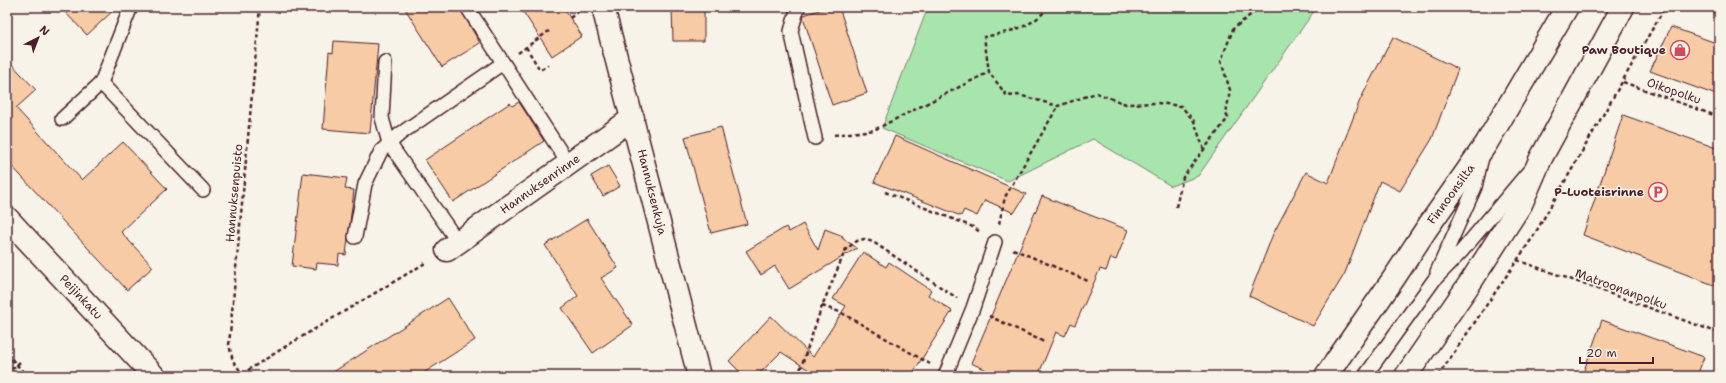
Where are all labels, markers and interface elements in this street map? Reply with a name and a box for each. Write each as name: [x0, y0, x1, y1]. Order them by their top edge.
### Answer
north arrow: [18, 18, 58, 58]
text: N: [36, 22, 53, 40]
shop icon: Paw Boutique: [1669, 39, 1691, 61]
place label: Paw Boutique: [1582, 42, 1666, 58]
street label: Oikopolku: [1645, 74, 1703, 108]
street label: Hannuksenpuisto: [222, 143, 246, 243]
street label: Hannuksenkuja: [634, 147, 671, 237]
street label: Hannuksenrinne: [497, 150, 583, 217]
street label: Finnoonsilta: [1424, 160, 1479, 227]
parking icon: P-Luoteisrinne: [1647, 181, 1669, 203]
place label: P-Luoteisrinne: [1554, 184, 1644, 200]
street label: Matroonanpolku: [1573, 265, 1669, 313]
street label: Peijinkatu: [56, 271, 106, 323]
scale bar: [1580, 339, 1653, 365]
text: 20 m: [1586, 345, 1617, 361]

